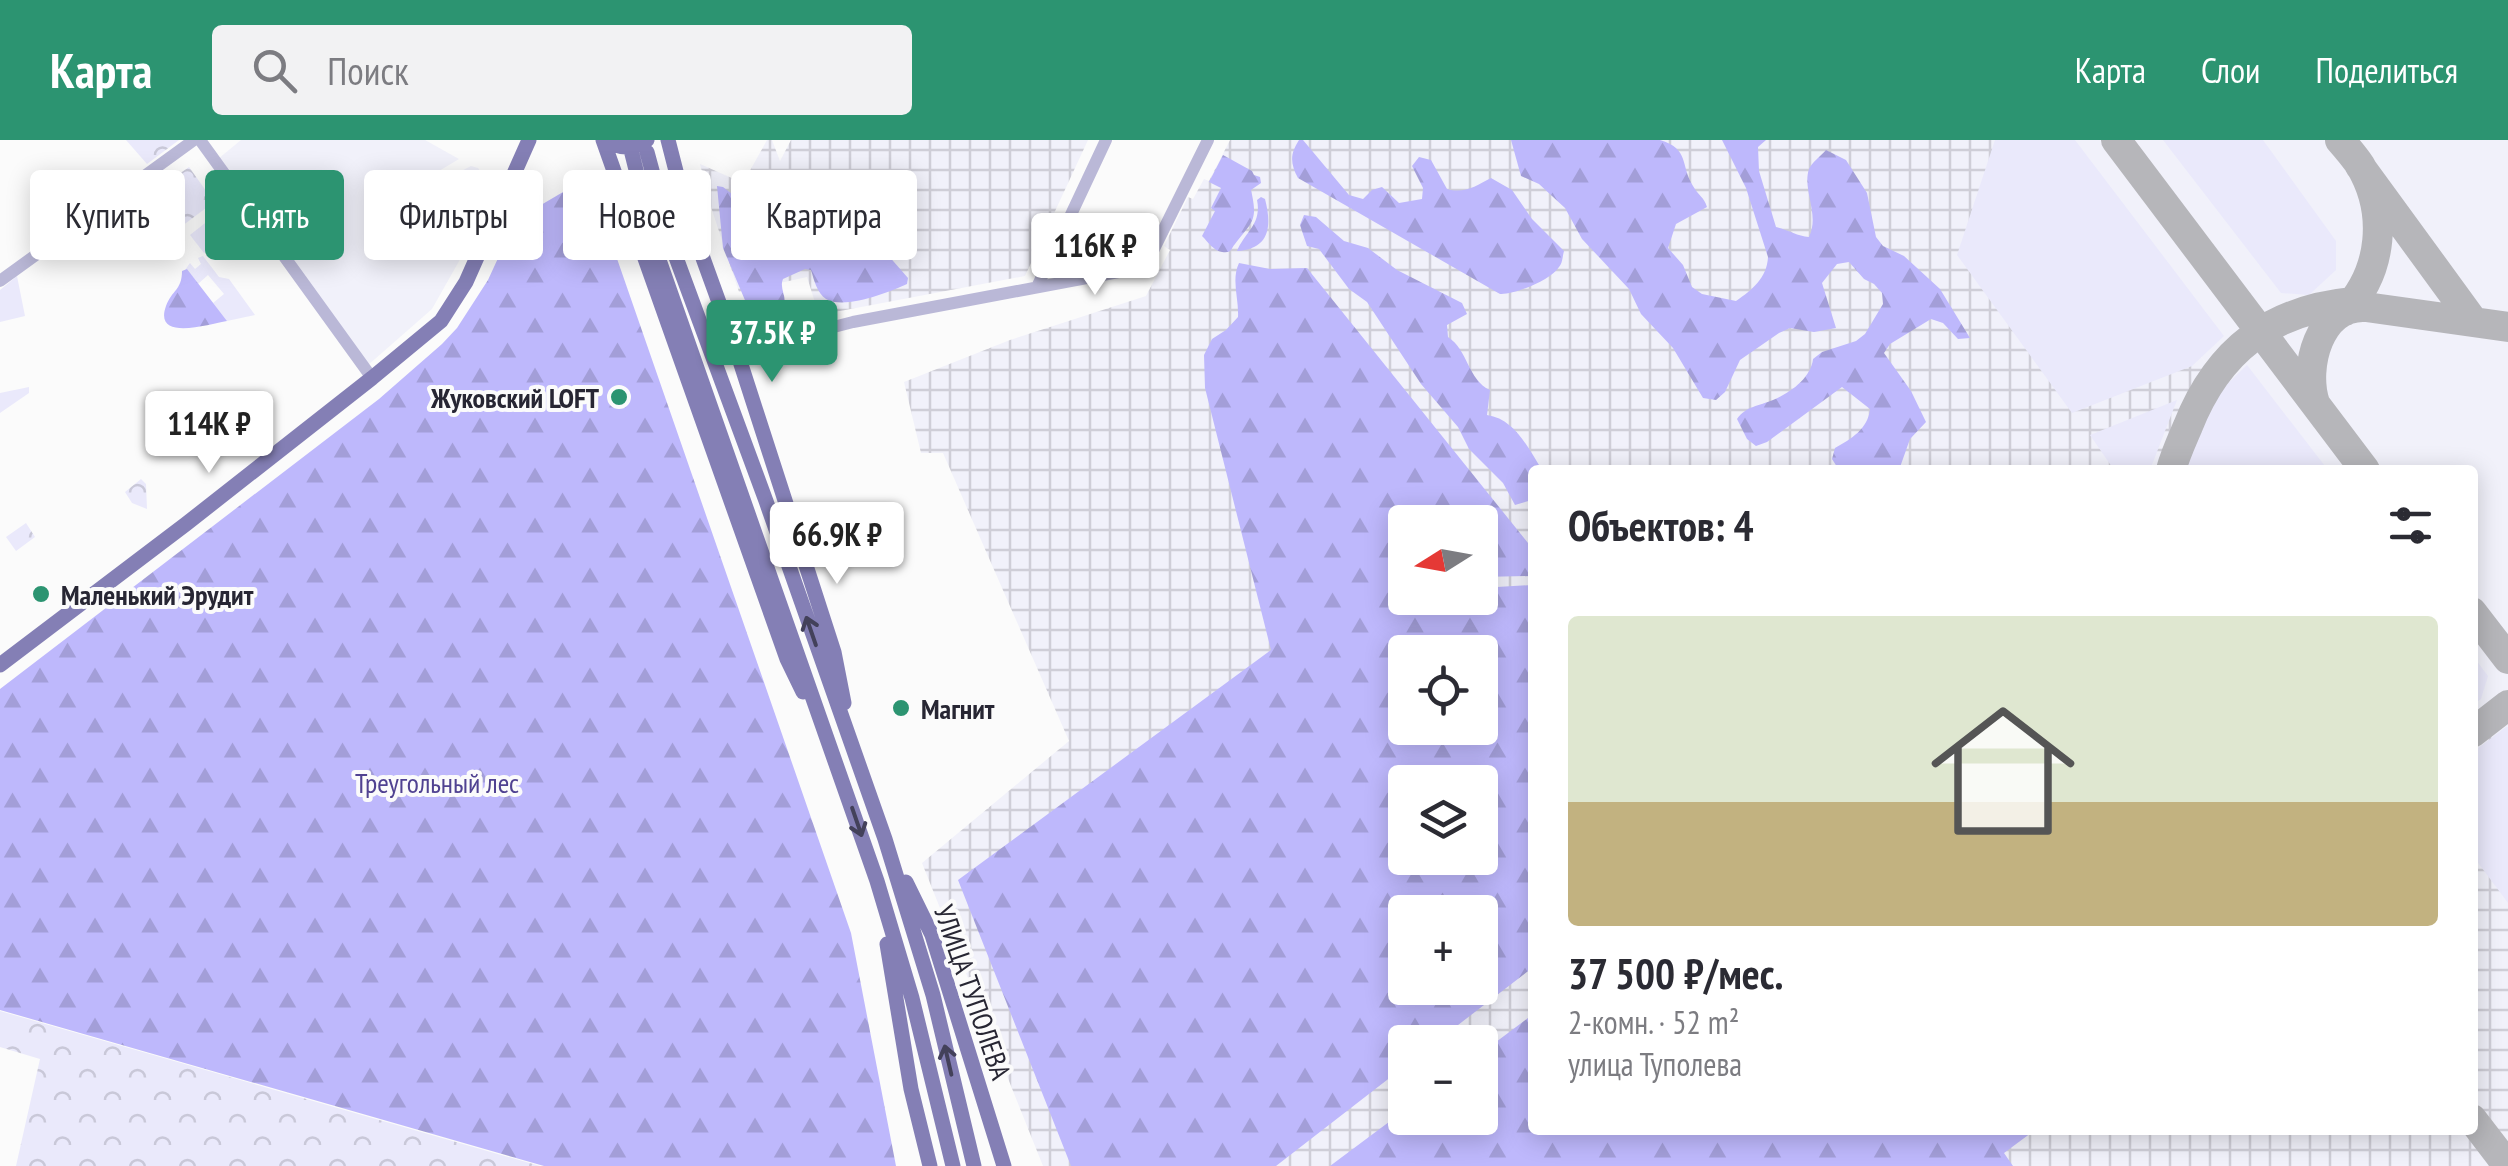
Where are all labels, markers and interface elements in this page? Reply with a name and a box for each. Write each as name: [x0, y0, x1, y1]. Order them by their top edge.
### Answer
search box: [212, 25, 912, 115]
text: Карта: [50, 39, 152, 101]
icon: search: [247, 43, 302, 98]
text: Поиск: [327, 46, 409, 95]
text: Карта: [2075, 47, 2146, 93]
text: Слои: [2201, 47, 2260, 93]
text: Поделиться: [2315, 47, 2458, 93]
chip: Купить: [30, 170, 185, 260]
chip: Снять: [205, 170, 344, 260]
chip: Фильтры: [364, 170, 543, 260]
chip: Новое: [563, 170, 711, 260]
chip: Квартира: [731, 170, 917, 260]
pin: 116K ₽: [1014, 213, 1176, 298]
text: 116K ₽: [1053, 224, 1137, 266]
pin: 37.5K ₽: [680, 300, 864, 385]
text: 37.5K ₽: [728, 311, 816, 353]
place label: Жуковский LOFT: [430, 379, 600, 416]
marker: Жуковский LOFT: [608, 386, 630, 408]
pin: 114K ₽: [128, 391, 290, 476]
text: 114K ₽: [167, 402, 251, 444]
text: Объектов: 4: [1568, 498, 1754, 553]
icon: filters: [2383, 498, 2438, 553]
pin: 66.9K ₽: [745, 502, 929, 587]
north arrow: [1388, 505, 1498, 615]
map controls: [1388, 505, 1498, 1135]
text: 66.9K ₽: [792, 513, 882, 555]
place label: Маленький Эрудит: [61, 576, 254, 613]
marker: Маленький Эрудит: [30, 583, 52, 605]
one-way arrow: [800, 616, 818, 648]
button: locate: [1388, 635, 1498, 745]
icon: home: [1913, 681, 2093, 861]
place label: Магнит: [921, 690, 995, 727]
marker: Магнит: [890, 697, 912, 719]
park label: Треугольный лес: [355, 764, 519, 801]
button: layers: [1388, 765, 1498, 875]
one-way arrow: [849, 806, 867, 837]
button: +: [1388, 895, 1498, 1005]
street label: УЛИЦА ТУПОЛЕВА: [926, 900, 1020, 1085]
text: 37 500 ₽/мес.: [1568, 946, 1783, 1001]
text: 2-комн. · 52 m²: [1568, 1001, 1739, 1043]
button: −: [1388, 1025, 1498, 1135]
text: улица Туполева: [1568, 1043, 1742, 1085]
one-way arrow: [938, 1045, 956, 1077]

